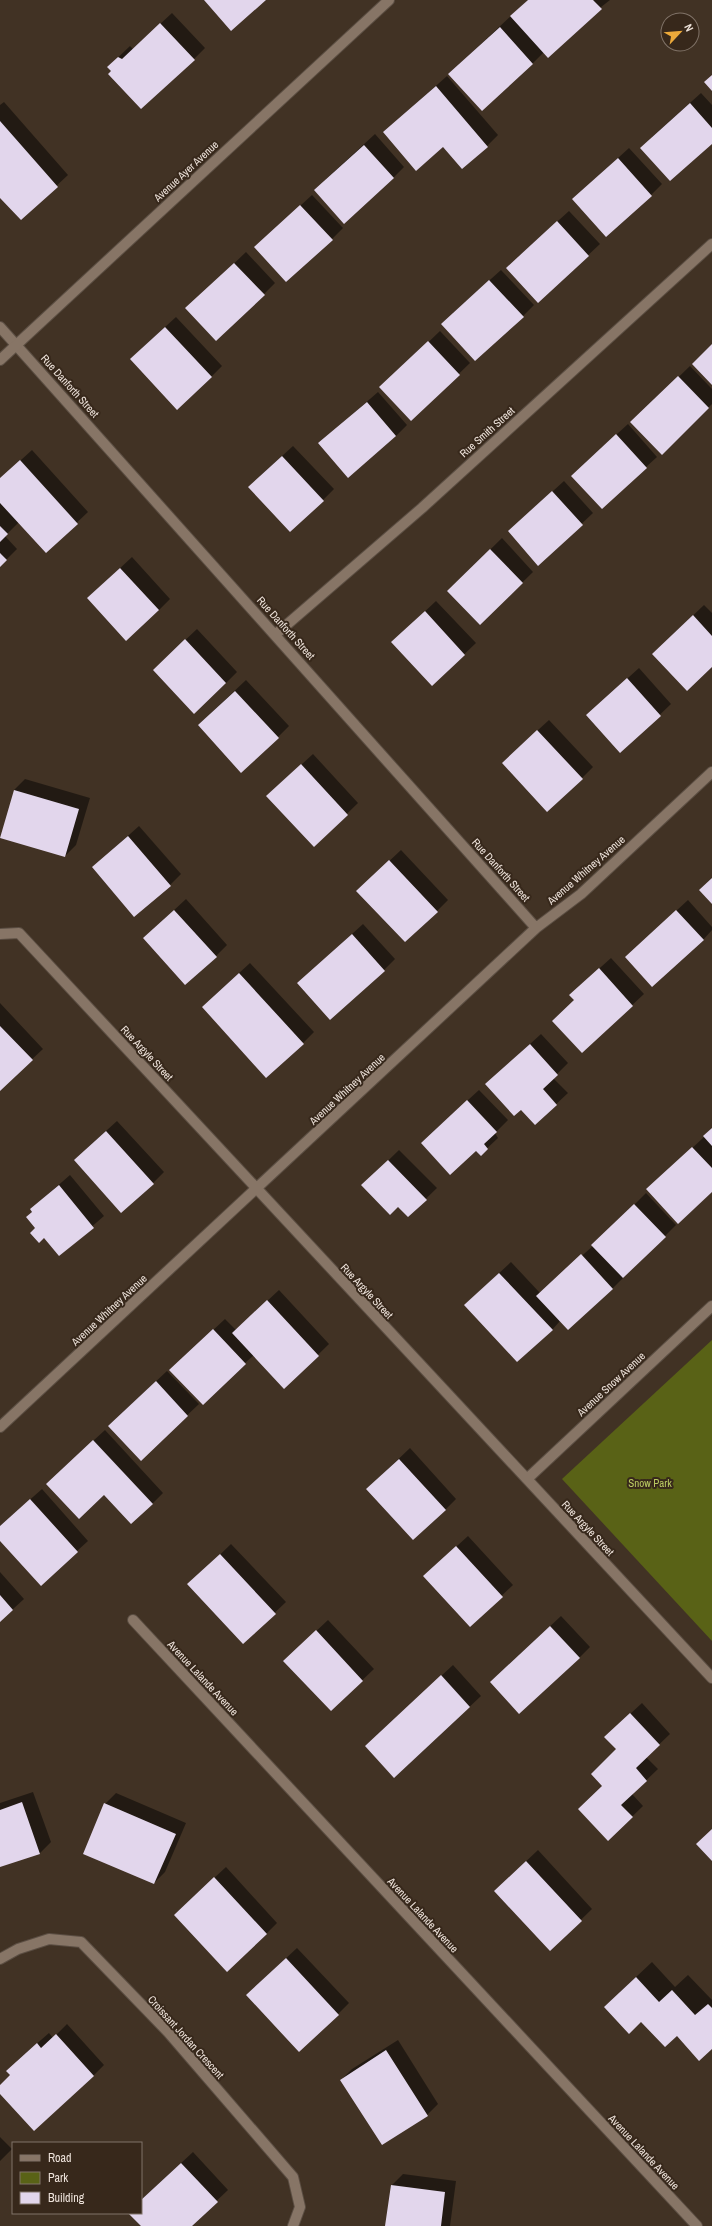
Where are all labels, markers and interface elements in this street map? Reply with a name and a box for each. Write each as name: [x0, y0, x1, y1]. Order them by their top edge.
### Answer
north arrow: [660, 12, 700, 52]
text: N: [681, 22, 697, 34]
street label: Avenue Ayer Avenue: [150, 137, 221, 205]
street label: Rue Danforth Street: [38, 352, 102, 421]
street label: Rue Smith Street: [457, 403, 518, 460]
street label: Rue Danforth Street: [254, 594, 318, 663]
street label: Avenue Whitney Avenue: [543, 832, 628, 908]
street label: Rue Danforth Street: [469, 836, 533, 905]
street label: Rue Argyle Street: [118, 1022, 177, 1084]
street label: Avenue Whitney Avenue: [305, 1050, 388, 1128]
street label: Rue Argyle Street: [338, 1260, 397, 1322]
street label: Avenue Whitney Avenue: [67, 1271, 150, 1349]
street label: Avenue Snow Avenue: [573, 1349, 648, 1420]
park label: Snow Park: [628, 1476, 672, 1490]
street label: Rue Argyle Street: [559, 1497, 618, 1559]
street label: Avenue Lalande Avenue: [164, 1637, 241, 1718]
street label: Avenue Lalande Avenue: [384, 1874, 461, 1955]
street label: Croissant Jordan Crescent: [145, 1992, 227, 2082]
street label: Avenue Lalande Avenue: [605, 2111, 682, 2192]
legend: [12, 2142, 142, 2214]
text: Road: [48, 2150, 72, 2166]
text: Park: [48, 2170, 68, 2186]
text: Building: [48, 2190, 85, 2206]

